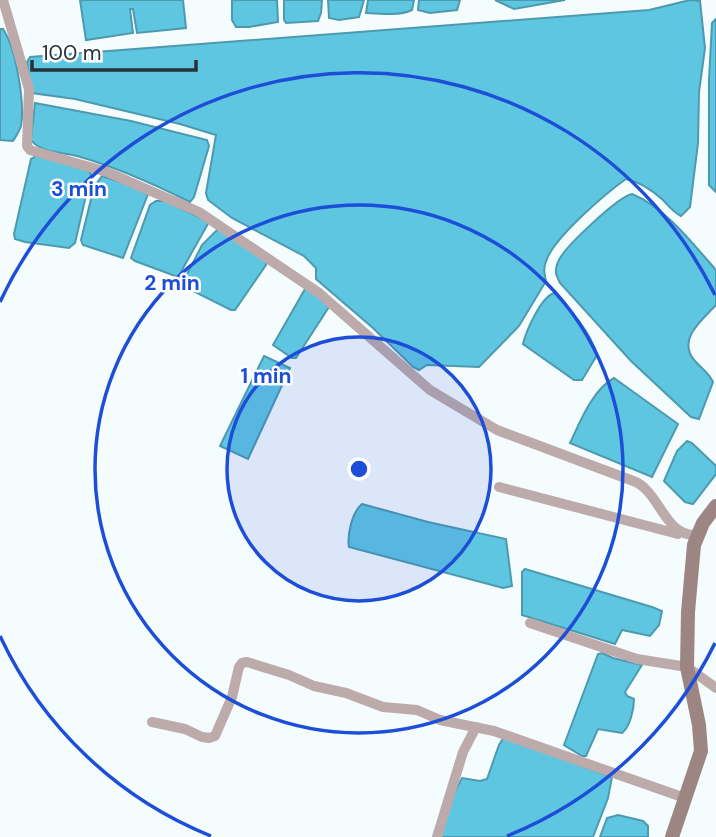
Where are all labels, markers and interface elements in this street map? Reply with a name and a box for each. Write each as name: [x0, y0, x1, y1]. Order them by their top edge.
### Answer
scale bar: [32, 28, 196, 72]
text: 100 m: [42, 39, 102, 67]
text: 3 min: [51, 175, 107, 203]
text: 2 min: [144, 269, 200, 297]
text: 1 min: [240, 362, 292, 390]
centre of rings: [347, 457, 371, 481]

